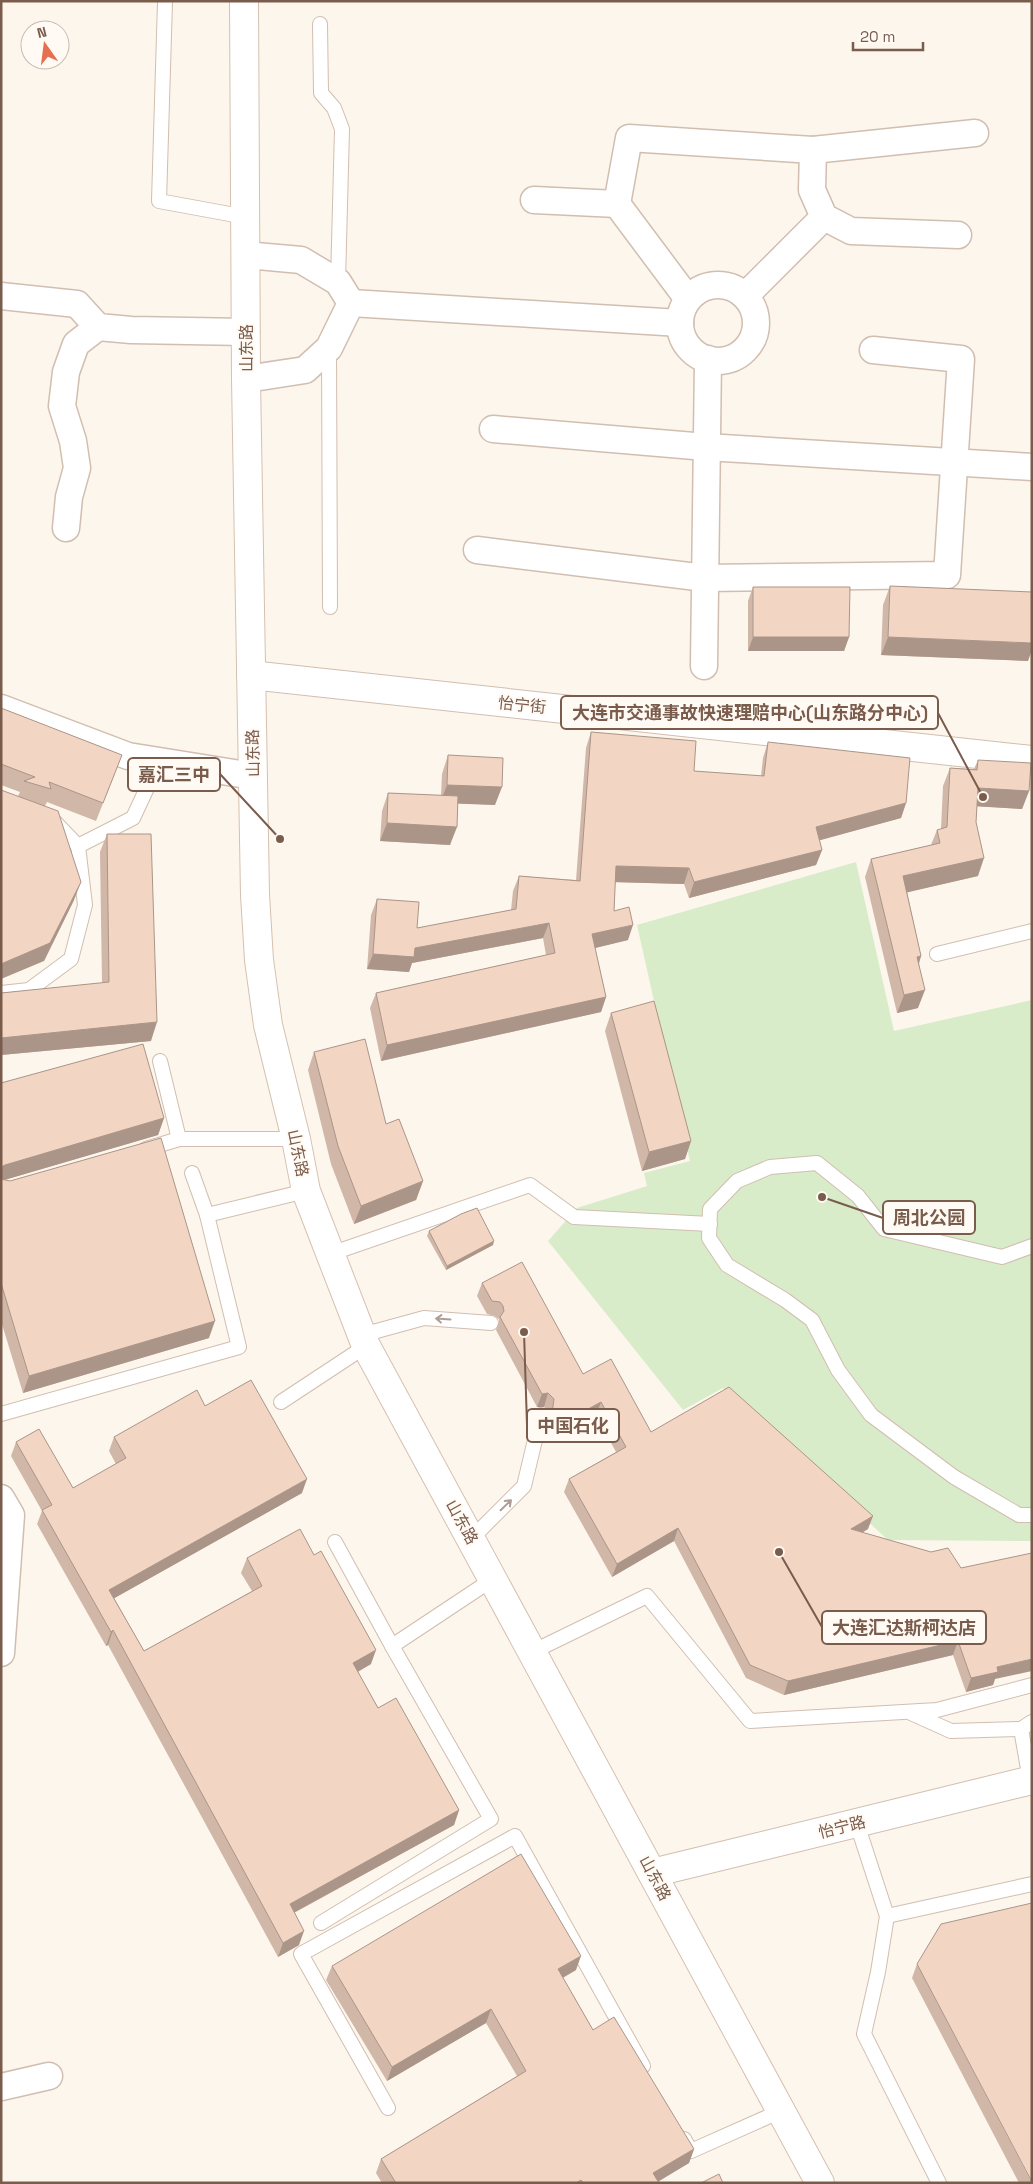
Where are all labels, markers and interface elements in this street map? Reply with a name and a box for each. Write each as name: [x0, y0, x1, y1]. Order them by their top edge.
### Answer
north arrow: [20, 20, 70, 70]
scale bar: [853, 20, 923, 52]
text: N: [35, 23, 49, 42]
text: 20 m: [860, 27, 895, 46]
street label: 山东路: [236, 324, 257, 372]
street label: 怡宁街: [497, 692, 547, 718]
callout: 大连市交通事故快速理赔中心(山东路分中心): [561, 696, 938, 729]
text: 大连市交通事故快速理赔中心(山东路分中心): [572, 701, 928, 724]
street label: 山东路: [242, 729, 264, 777]
callout: 嘉汇三中: [128, 758, 220, 791]
text: 嘉汇三中: [138, 763, 210, 786]
street label: 山东路: [283, 1127, 313, 1179]
callout: 周北公园: [883, 1201, 975, 1234]
text: 周北公园: [893, 1206, 965, 1229]
one-way arrow: [435, 1315, 451, 1324]
callout: 中国石化: [527, 1409, 619, 1442]
text: 中国石化: [537, 1414, 609, 1437]
street label: 山东路: [441, 1496, 483, 1548]
one-way arrow: [499, 1499, 512, 1511]
callout: 大连汇达斯柯达店: [822, 1611, 986, 1644]
text: 大连汇达斯柯达店: [832, 1616, 976, 1639]
street label: 怡宁路: [816, 1811, 868, 1843]
street label: 山东路: [634, 1852, 676, 1904]

